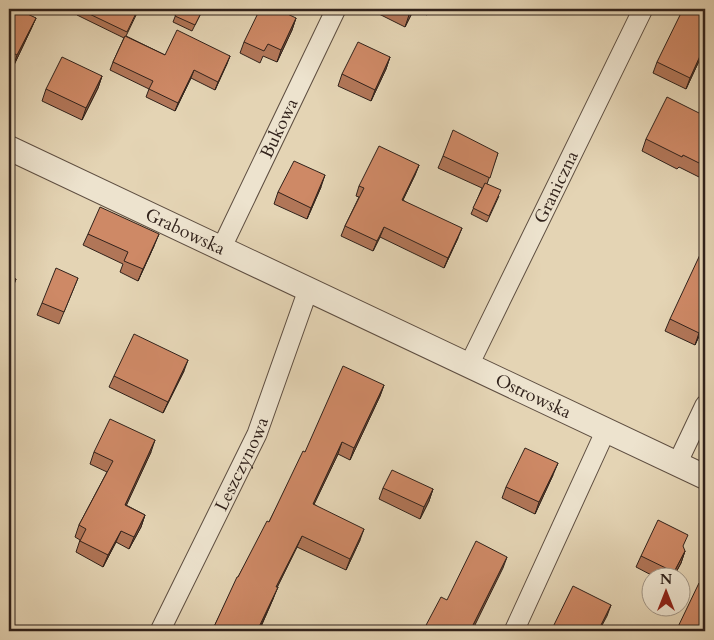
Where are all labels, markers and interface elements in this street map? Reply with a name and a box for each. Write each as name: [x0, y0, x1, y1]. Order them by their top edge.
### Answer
street label: Bukowa: [254, 94, 304, 162]
street label: Graniczna: [528, 146, 584, 228]
street label: Grabowska: [141, 202, 230, 261]
street label: Ostrowska: [491, 367, 576, 425]
street label: Leszczynowa: [209, 414, 275, 515]
north arrow: [642, 568, 692, 618]
text: N: [660, 570, 672, 589]

